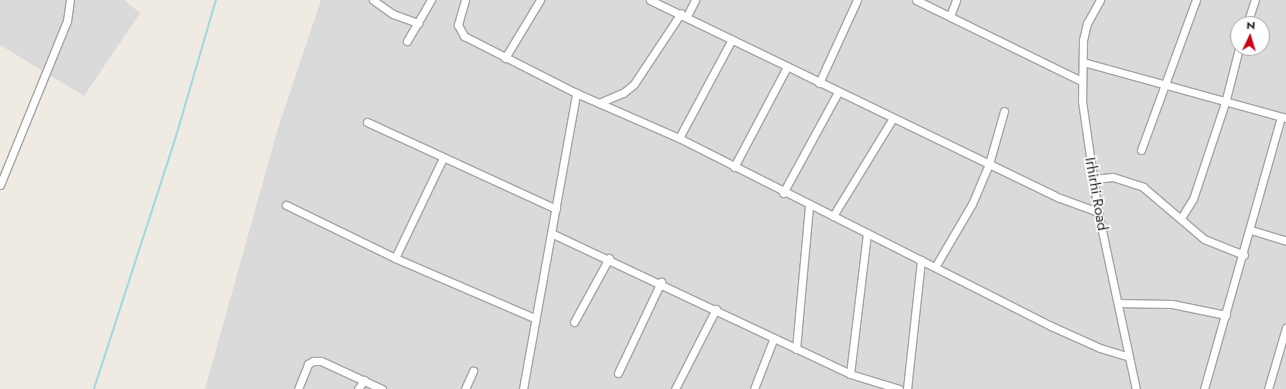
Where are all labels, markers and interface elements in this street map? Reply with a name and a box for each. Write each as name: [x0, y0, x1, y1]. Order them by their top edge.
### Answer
north arrow: [1230, 16, 1270, 56]
text: N: [1246, 17, 1256, 33]
street label: Irhirhi Road: [1081, 156, 1111, 232]

